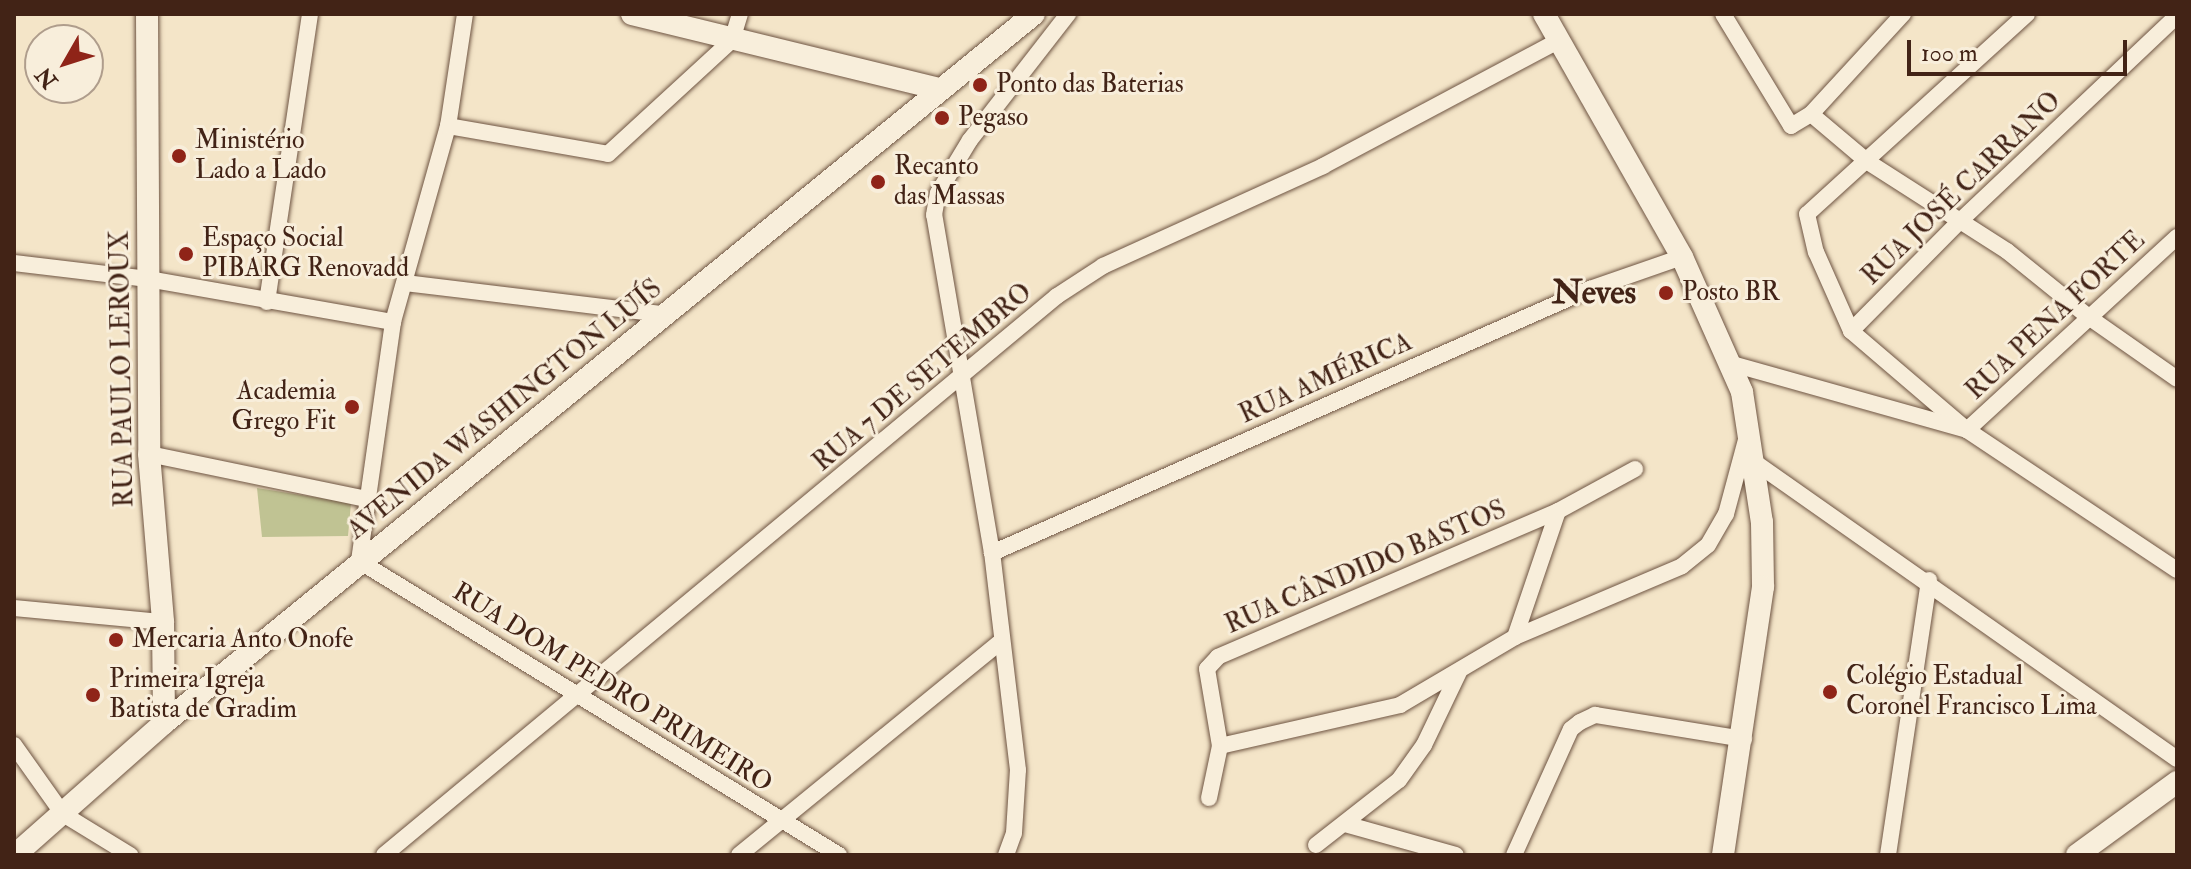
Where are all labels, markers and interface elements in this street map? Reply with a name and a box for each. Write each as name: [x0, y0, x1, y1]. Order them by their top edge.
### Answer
north arrow: [24, 24, 104, 104]
scale bar: [1911, 24, 2131, 74]
text: 100 m: [1921, 38, 1978, 69]
text: N: [30, 61, 64, 94]
place label: Ponto das Baterias: [996, 69, 1184, 101]
marker: Ponto das Baterias: [971, 76, 989, 94]
street label: RUA JOSÉ CARRANO: [1856, 86, 2068, 292]
place label: Pegaso: [958, 102, 1028, 134]
marker: Pegaso: [933, 109, 951, 127]
place label: Ministério Lado a Lado: [195, 125, 326, 186]
marker: Ministério Lado a Lado: [170, 147, 188, 165]
place label: Recanto das Massas: [894, 151, 1005, 212]
marker: Recanto das Massas: [869, 173, 887, 191]
place label: Espaço Social PIBARG Renovadd: [202, 223, 409, 284]
street label: RUA PENA FORTE: [1960, 225, 2152, 407]
street label: RUA PAULO LEROUX: [105, 230, 141, 508]
marker: Espaço Social PIBARG Renovadd: [177, 245, 195, 263]
district label: Neves: [1552, 273, 1636, 313]
street label: AVENIDA WASHINGTON LUÍS: [342, 274, 668, 546]
street label: RUA 7 DE SETEMBRO: [807, 277, 1039, 479]
place label: Posto BR: [1682, 277, 1780, 309]
marker: Posto BR: [1657, 284, 1675, 302]
street label: RUA AMÉRICA: [1235, 327, 1417, 431]
place label: Academia Grego Fit: [232, 376, 336, 438]
marker: Academia Grego Fit: [343, 398, 361, 416]
street label: RUA CÂNDIDO BASTOS: [1221, 495, 1511, 641]
street label: RUA DOM PEDRO PRIMEIRO: [446, 576, 778, 800]
place label: Mercaria Anto Onofe: [132, 624, 353, 656]
marker: Mercaria Anto Onofe: [107, 631, 125, 649]
place label: Colégio Estadual Coronel Francisco Lima: [1846, 661, 2097, 722]
place label: Primeira Igreja Batista de Gradim: [109, 664, 297, 726]
marker: Colégio Estadual Coronel Francisco Lima: [1821, 683, 1839, 701]
marker: Primeira Igreja Batista de Gradim: [84, 686, 102, 704]

